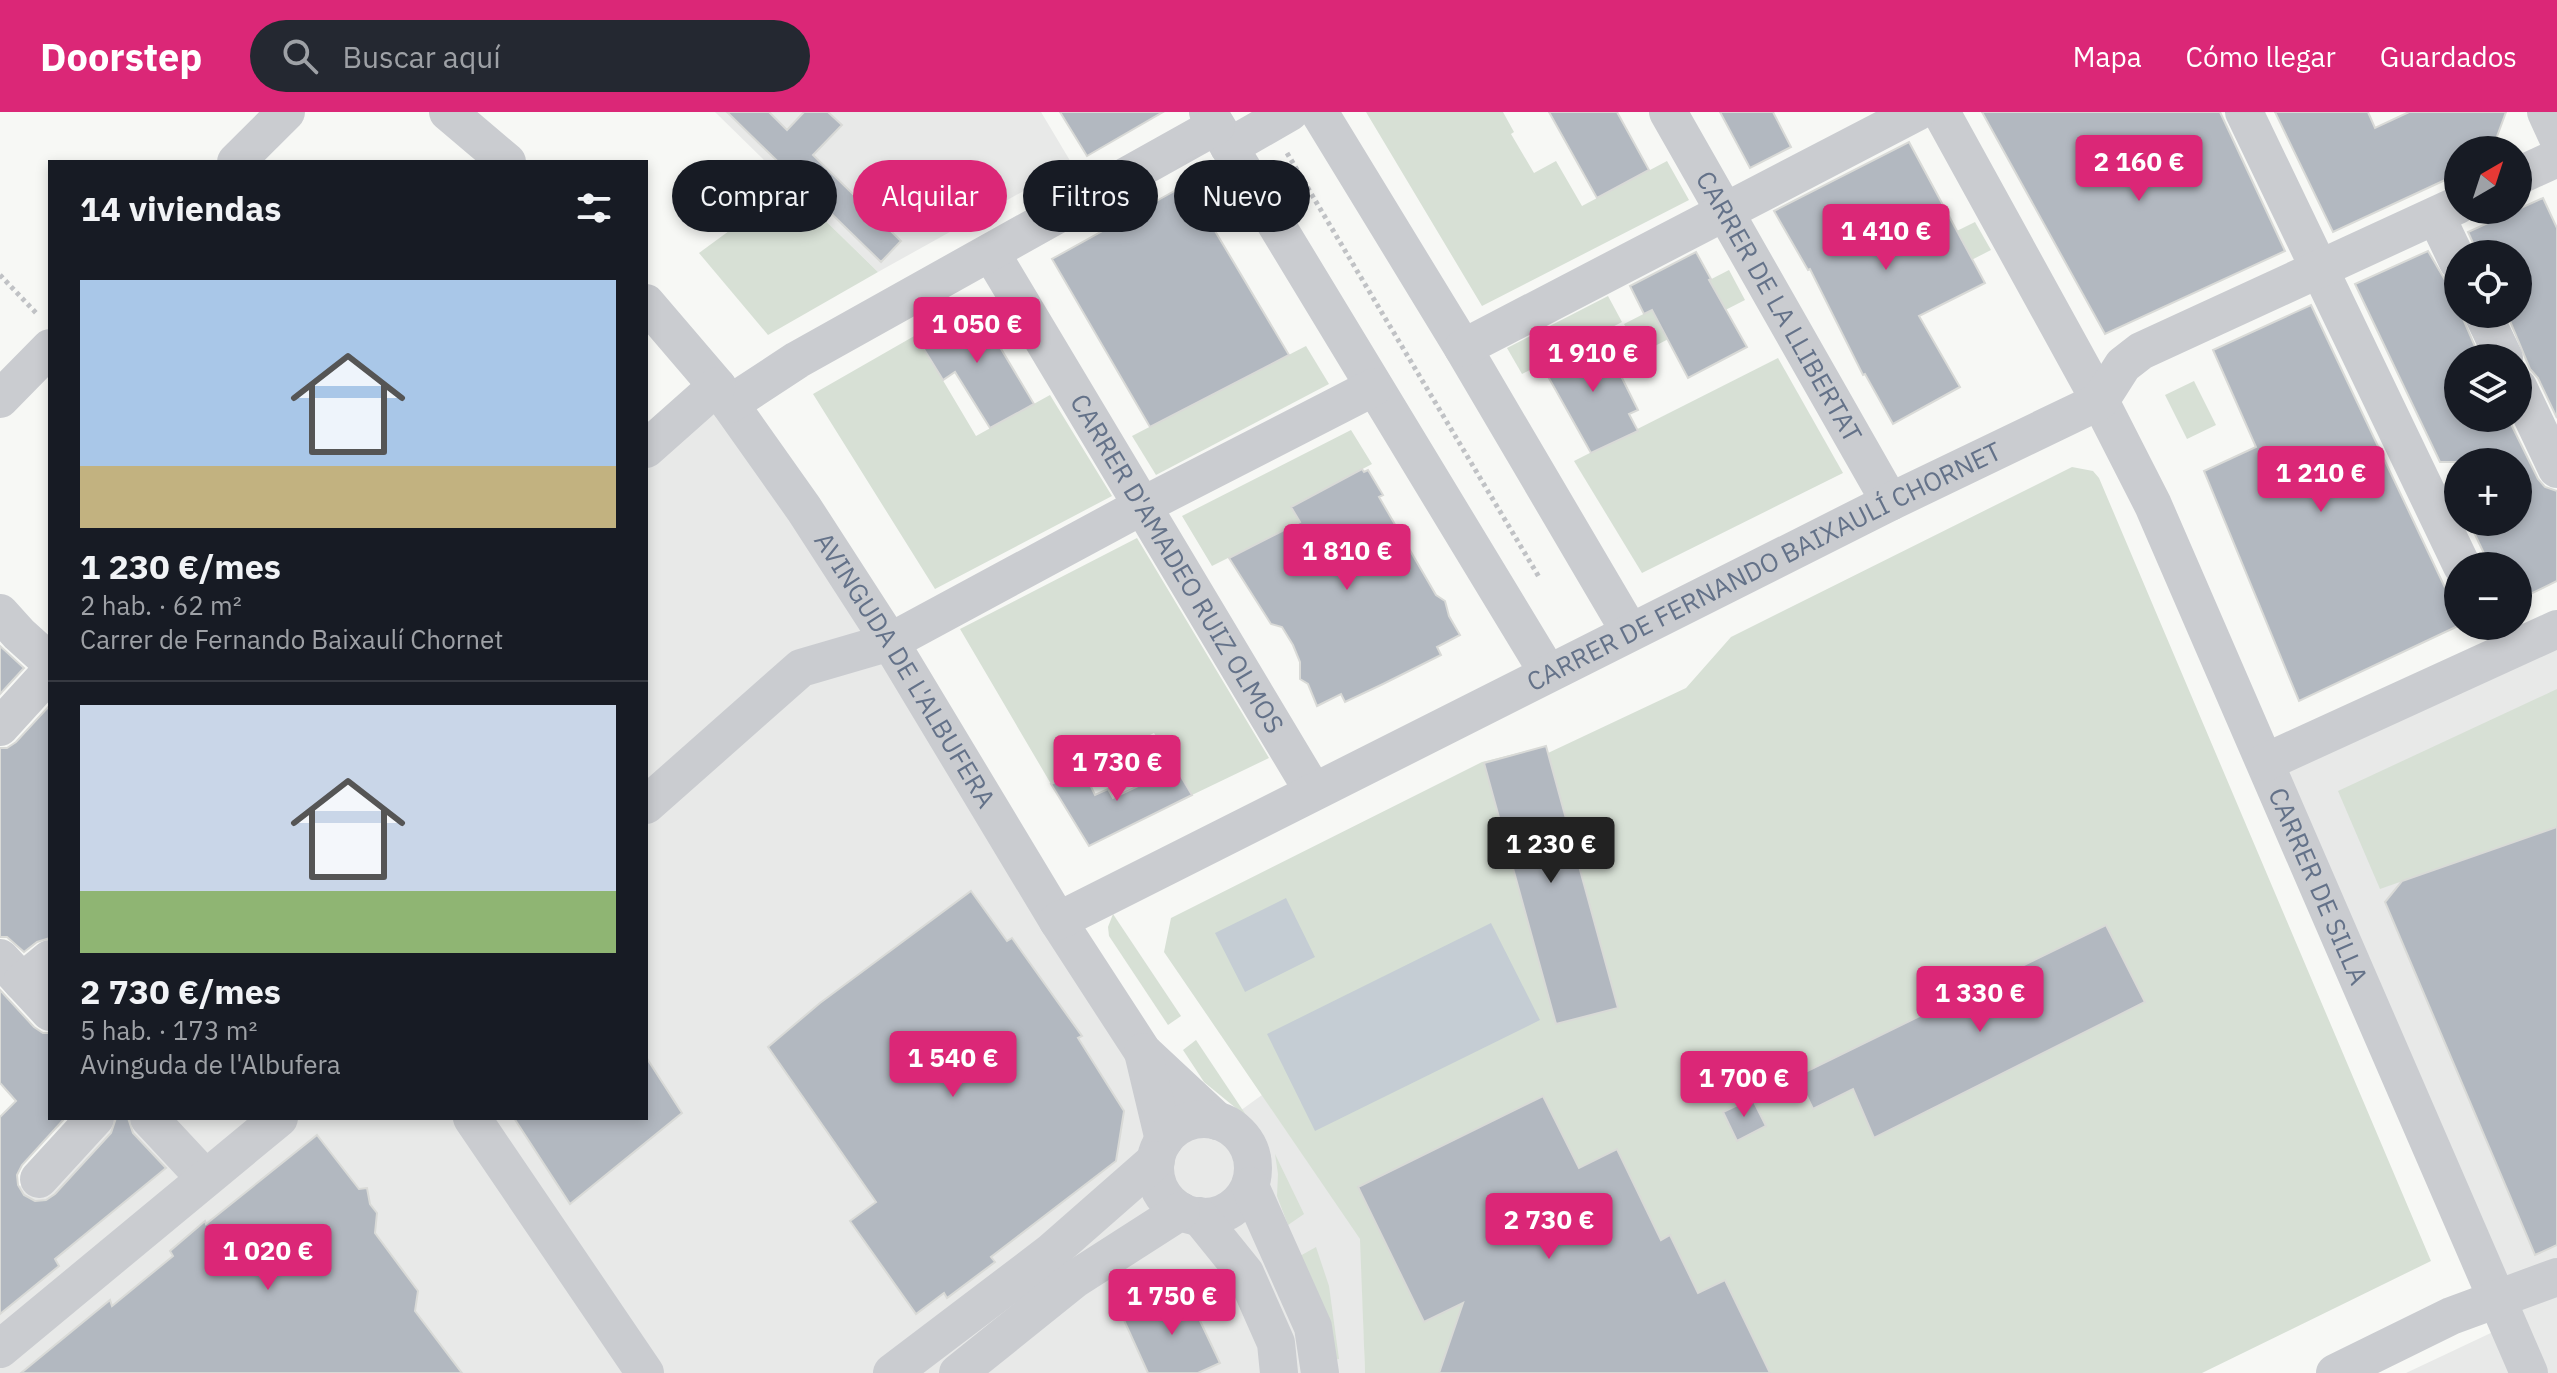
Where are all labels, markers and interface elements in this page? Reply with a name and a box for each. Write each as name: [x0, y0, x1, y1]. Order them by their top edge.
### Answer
search box: [250, 20, 810, 92]
text: Doorstep: [40, 32, 202, 81]
icon: search: [278, 34, 322, 78]
text: Buscar aquí: [342, 37, 501, 76]
text: Mapa: [2073, 38, 2142, 75]
text: Cómo llegar: [2186, 38, 2336, 75]
text: Guardados: [2380, 38, 2517, 75]
pin: 2 160 €: [2065, 135, 2213, 203]
north arrow: [2444, 136, 2532, 224]
map controls: [2444, 136, 2532, 640]
text: 2 160 €: [2094, 144, 2184, 178]
chip: Comprar: [672, 160, 837, 232]
chip: Alquilar: [853, 160, 1007, 232]
chip: Filtros: [1023, 160, 1158, 232]
chip: Nuevo: [1174, 160, 1310, 232]
street label: CARRER DE LA LLIBERTAT: [1689, 164, 1870, 448]
text: 14 viviendas: [80, 186, 281, 230]
icon: filters: [572, 186, 616, 230]
pin: 1 410 €: [1812, 204, 1960, 272]
text: 1 410 €: [1841, 213, 1931, 247]
button: locate: [2444, 240, 2532, 328]
pin: 1 050 €: [903, 297, 1051, 365]
text: 1 050 €: [932, 306, 1022, 340]
pin: 1 910 €: [1519, 326, 1667, 394]
icon: home: [276, 332, 420, 476]
text: 1 910 €: [1548, 335, 1638, 369]
button: layers: [2444, 344, 2532, 432]
street label: CARRER D'AMADEO RUIZ OLMOS: [1063, 387, 1292, 739]
street label: CARRER DE FERNANDO BAIXAULÍ CHORNET: [1521, 433, 2007, 698]
pin: 1 210 €: [2247, 446, 2395, 514]
button: +: [2444, 448, 2532, 536]
text: 1 210 €: [2276, 455, 2366, 489]
pin: 1 810 €: [1273, 524, 1421, 592]
street label: AVINGUDA DE L'ALBUFERA: [807, 525, 1004, 814]
text: 1 810 €: [1302, 533, 1392, 567]
text: 1 230 €/mes: [80, 544, 281, 588]
button: −: [2444, 552, 2532, 640]
text: 2 hab. · 62 m²: [80, 588, 242, 622]
text: Carrer de Fernando Baixaulí Chornet: [80, 622, 503, 656]
pin: 1 730 €: [1043, 735, 1191, 803]
text: 1 730 €: [1072, 744, 1162, 778]
icon: home: [276, 757, 420, 901]
street label: CARRER DE SILLA: [2261, 782, 2377, 990]
pin: 1 230 €: [1477, 817, 1625, 885]
text: 1 230 €: [1506, 826, 1596, 860]
pin: 1 330 €: [1906, 966, 2054, 1034]
text: 2 730 €/mes: [80, 969, 281, 1013]
text: 1 330 €: [1935, 975, 2025, 1009]
text: 5 hab. · 173 m²: [80, 1013, 257, 1047]
pin: 1 540 €: [879, 1031, 1027, 1099]
text: 1 540 €: [908, 1040, 998, 1074]
text: Avinguda de l'Albufera: [80, 1047, 341, 1081]
pin: 1 700 €: [1670, 1051, 1818, 1119]
text: 1 700 €: [1699, 1060, 1789, 1094]
pin: 2 730 €: [1475, 1193, 1623, 1261]
text: 2 730 €: [1504, 1202, 1594, 1236]
pin: 1 020 €: [194, 1224, 342, 1292]
text: 1 020 €: [223, 1233, 313, 1267]
pin: 1 750 €: [1098, 1269, 1246, 1337]
text: 1 750 €: [1127, 1278, 1217, 1312]

